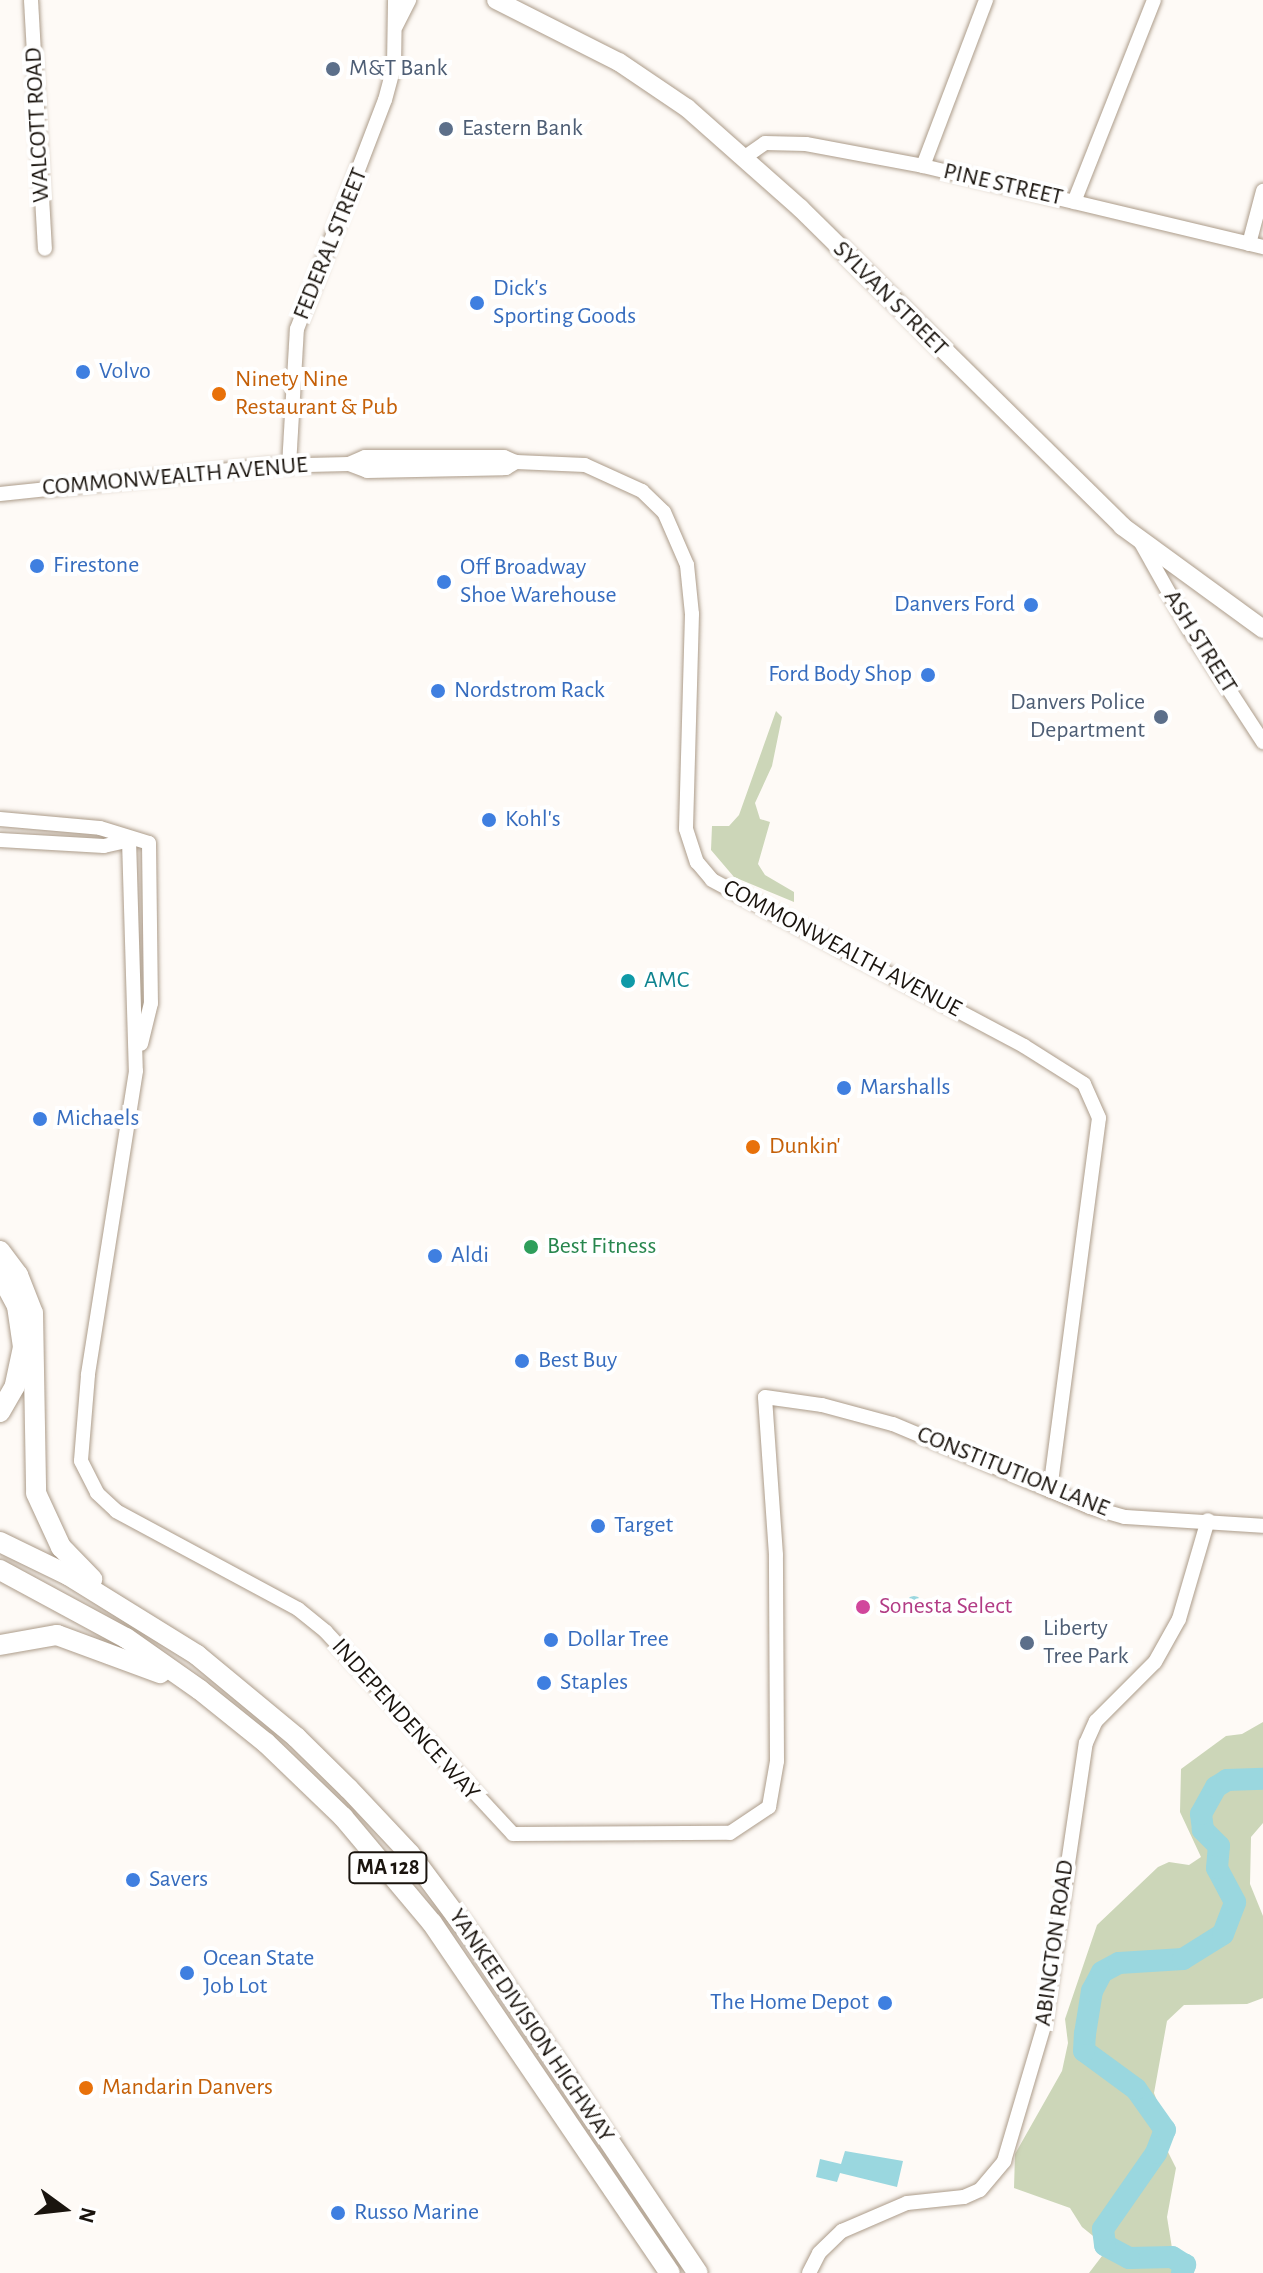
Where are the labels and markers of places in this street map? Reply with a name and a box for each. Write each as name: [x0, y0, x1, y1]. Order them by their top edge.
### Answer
place label: M&T Bank: [349, 55, 447, 83]
marker: M&T Bank: [324, 60, 342, 78]
place label: Eastern Bank: [462, 115, 583, 143]
marker: Eastern Bank: [437, 120, 455, 138]
place label: Dick's Sporting Goods: [493, 275, 636, 331]
marker: Dick's Sporting Goods: [468, 294, 486, 312]
place label: Volvo: [99, 358, 151, 386]
marker: Volvo: [74, 363, 92, 381]
place label: Ninety Nine Restaurant & Pub: [235, 366, 398, 422]
marker: Ninety Nine Restaurant & Pub: [210, 385, 228, 403]
place label: Firestone: [53, 552, 139, 580]
place label: Off Broadway Shoe Warehouse: [460, 554, 617, 610]
marker: Firestone: [28, 557, 46, 575]
marker: Off Broadway Shoe Warehouse: [435, 573, 453, 591]
place label: Danvers Ford: [894, 591, 1015, 619]
marker: Danvers Ford: [1022, 596, 1040, 614]
place label: Ford Body Shop: [768, 661, 912, 689]
marker: Ford Body Shop: [919, 666, 937, 684]
place label: Nordstrom Rack: [454, 677, 605, 705]
marker: Nordstrom Rack: [429, 682, 447, 700]
place label: Danvers Police Department: [1010, 689, 1145, 745]
marker: Danvers Police Department: [1152, 708, 1170, 726]
place label: Kohl's: [505, 806, 561, 834]
marker: Kohl's: [480, 811, 498, 829]
place label: AMC: [644, 967, 689, 995]
marker: AMC: [619, 972, 637, 990]
place label: Marshalls: [860, 1074, 950, 1102]
marker: Marshalls: [835, 1079, 853, 1097]
place label: Michaels: [56, 1105, 139, 1133]
marker: Michaels: [31, 1110, 49, 1128]
place label: Dunkin': [769, 1133, 840, 1161]
marker: Dunkin': [744, 1138, 762, 1156]
place label: Best Fitness: [547, 1233, 656, 1261]
marker: Best Fitness: [522, 1238, 540, 1256]
place label: Aldi: [451, 1242, 489, 1270]
marker: Aldi: [426, 1247, 444, 1265]
place label: Best Buy: [538, 1347, 617, 1375]
marker: Best Buy: [513, 1352, 531, 1370]
place label: Target: [614, 1512, 673, 1540]
marker: Target: [589, 1517, 607, 1535]
place label: Sonesta Select: [879, 1593, 1012, 1621]
marker: Sonesta Select: [854, 1598, 872, 1616]
place label: Liberty Tree Park: [1043, 1615, 1128, 1671]
place label: Dollar Tree: [567, 1626, 669, 1654]
marker: Dollar Tree: [542, 1631, 560, 1649]
marker: Liberty Tree Park: [1018, 1634, 1036, 1652]
place label: Staples: [560, 1669, 628, 1697]
marker: Staples: [535, 1674, 553, 1692]
place label: Savers: [149, 1866, 208, 1894]
marker: Savers: [124, 1871, 142, 1889]
place label: Ocean State Job Lot: [203, 1945, 314, 2001]
marker: Ocean State Job Lot: [178, 1964, 196, 1982]
place label: The Home Depot: [710, 1989, 869, 2017]
marker: The Home Depot: [876, 1994, 894, 2012]
place label: Mandarin Danvers: [102, 2074, 273, 2102]
marker: Mandarin Danvers: [77, 2079, 95, 2097]
place label: Russo Marine: [354, 2199, 479, 2227]
marker: Russo Marine: [329, 2204, 347, 2222]

